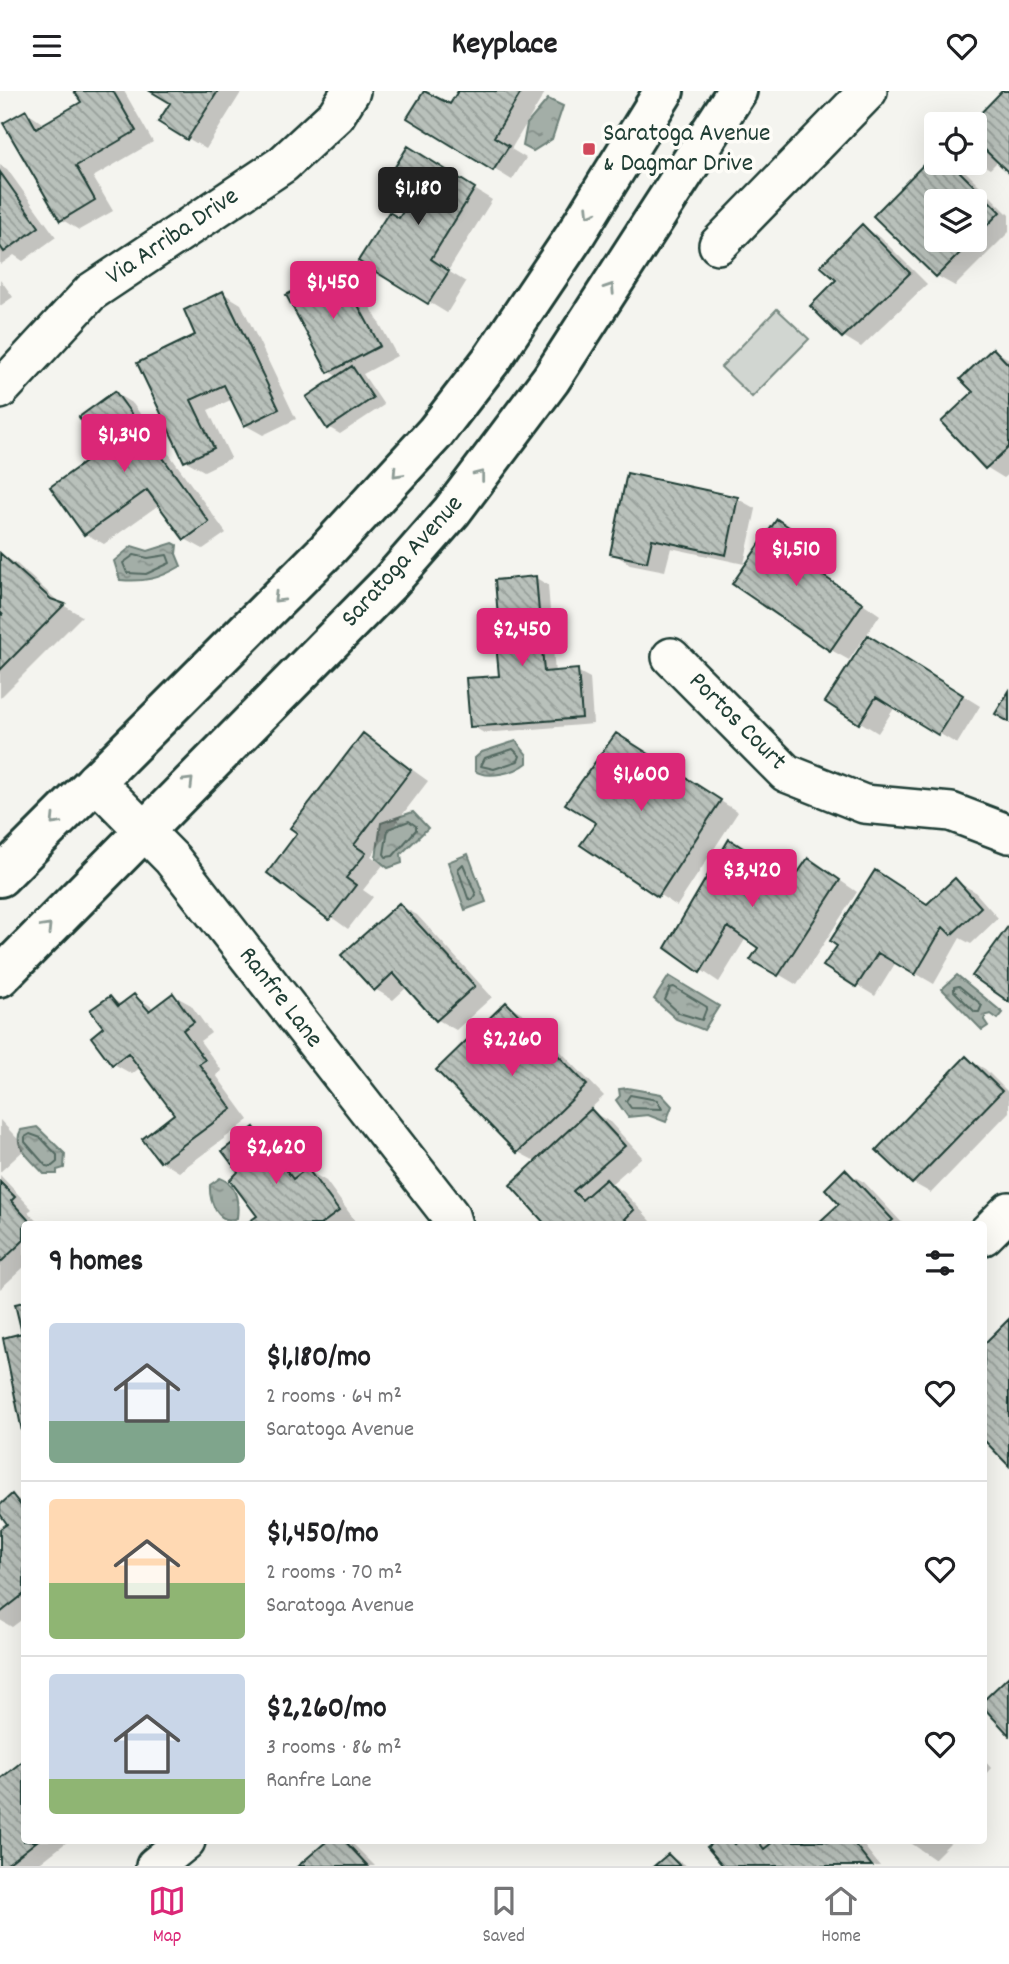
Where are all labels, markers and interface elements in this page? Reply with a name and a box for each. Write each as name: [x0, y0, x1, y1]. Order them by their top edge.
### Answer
text: Keyplace: [451, 23, 558, 69]
icon: menu: [28, 27, 66, 65]
icon: heart: [943, 27, 981, 65]
map controls: [924, 112, 987, 252]
button: locate: [924, 112, 987, 175]
place label: Saratoga Avenue & Dagmar Drive: [603, 116, 770, 183]
marker: Saratoga Avenue & Dagmar Drive: [581, 141, 597, 157]
pin: $1,180: [361, 167, 475, 227]
text: $1,180: [394, 173, 442, 206]
street label: Via Arriba Drive: [99, 179, 247, 295]
button: layers: [924, 189, 987, 252]
one-way arrow: [585, 204, 598, 217]
pin: $1,450: [276, 261, 390, 321]
text: $1,450: [306, 267, 360, 300]
one-way arrow: [602, 283, 614, 296]
pin: $1,340: [67, 415, 181, 474]
text: $1,340: [97, 420, 151, 453]
one-way arrow: [393, 465, 406, 478]
one-way arrow: [472, 471, 485, 483]
street label: Saratoga Avenue: [333, 487, 473, 637]
pin: $1,510: [739, 529, 853, 588]
text: $1,510: [771, 534, 821, 567]
one-way arrow: [274, 590, 287, 603]
pin: $2,450: [465, 609, 579, 668]
text: $2,450: [493, 614, 551, 647]
street label: Portos Court: [679, 664, 795, 780]
pin: $1,600: [584, 753, 698, 813]
text: $1,600: [612, 759, 670, 792]
one-way arrow: [181, 778, 194, 791]
one-way arrow: [51, 813, 64, 826]
pin: $3,420: [695, 849, 809, 909]
text: $3,420: [723, 855, 781, 888]
one-way arrow: [39, 923, 52, 936]
street label: Ranfre Lane: [229, 940, 331, 1056]
pin: $2,260: [455, 1019, 569, 1078]
text: $2,260: [482, 1024, 542, 1057]
pin: $2,620: [219, 1127, 333, 1186]
text: $2,620: [246, 1132, 306, 1165]
text: 9 homes: [49, 1242, 143, 1285]
icon: filters: [921, 1244, 959, 1282]
text: $1,180/mo: [266, 1338, 371, 1381]
icon: home: [105, 1351, 189, 1435]
icon: heart: [921, 1374, 959, 1412]
text: 2 rooms · 64 m²: [266, 1381, 402, 1414]
text: Saratoga Avenue: [266, 1414, 414, 1447]
text: $1,450/mo: [266, 1514, 379, 1557]
icon: home: [105, 1527, 189, 1611]
icon: heart: [921, 1550, 959, 1588]
text: 2 rooms · 70 m²: [266, 1557, 402, 1590]
text: Saratoga Avenue: [266, 1590, 414, 1623]
text: $2,260/mo: [266, 1689, 387, 1732]
icon: home: [105, 1702, 189, 1786]
icon: heart: [921, 1725, 959, 1763]
text: 3 rooms · 86 m²: [266, 1732, 402, 1765]
text: Ranfre Lane: [266, 1765, 372, 1798]
tab: Map: [148, 1882, 186, 1951]
tab: Saved: [482, 1882, 525, 1951]
tab: Home: [821, 1882, 861, 1951]

